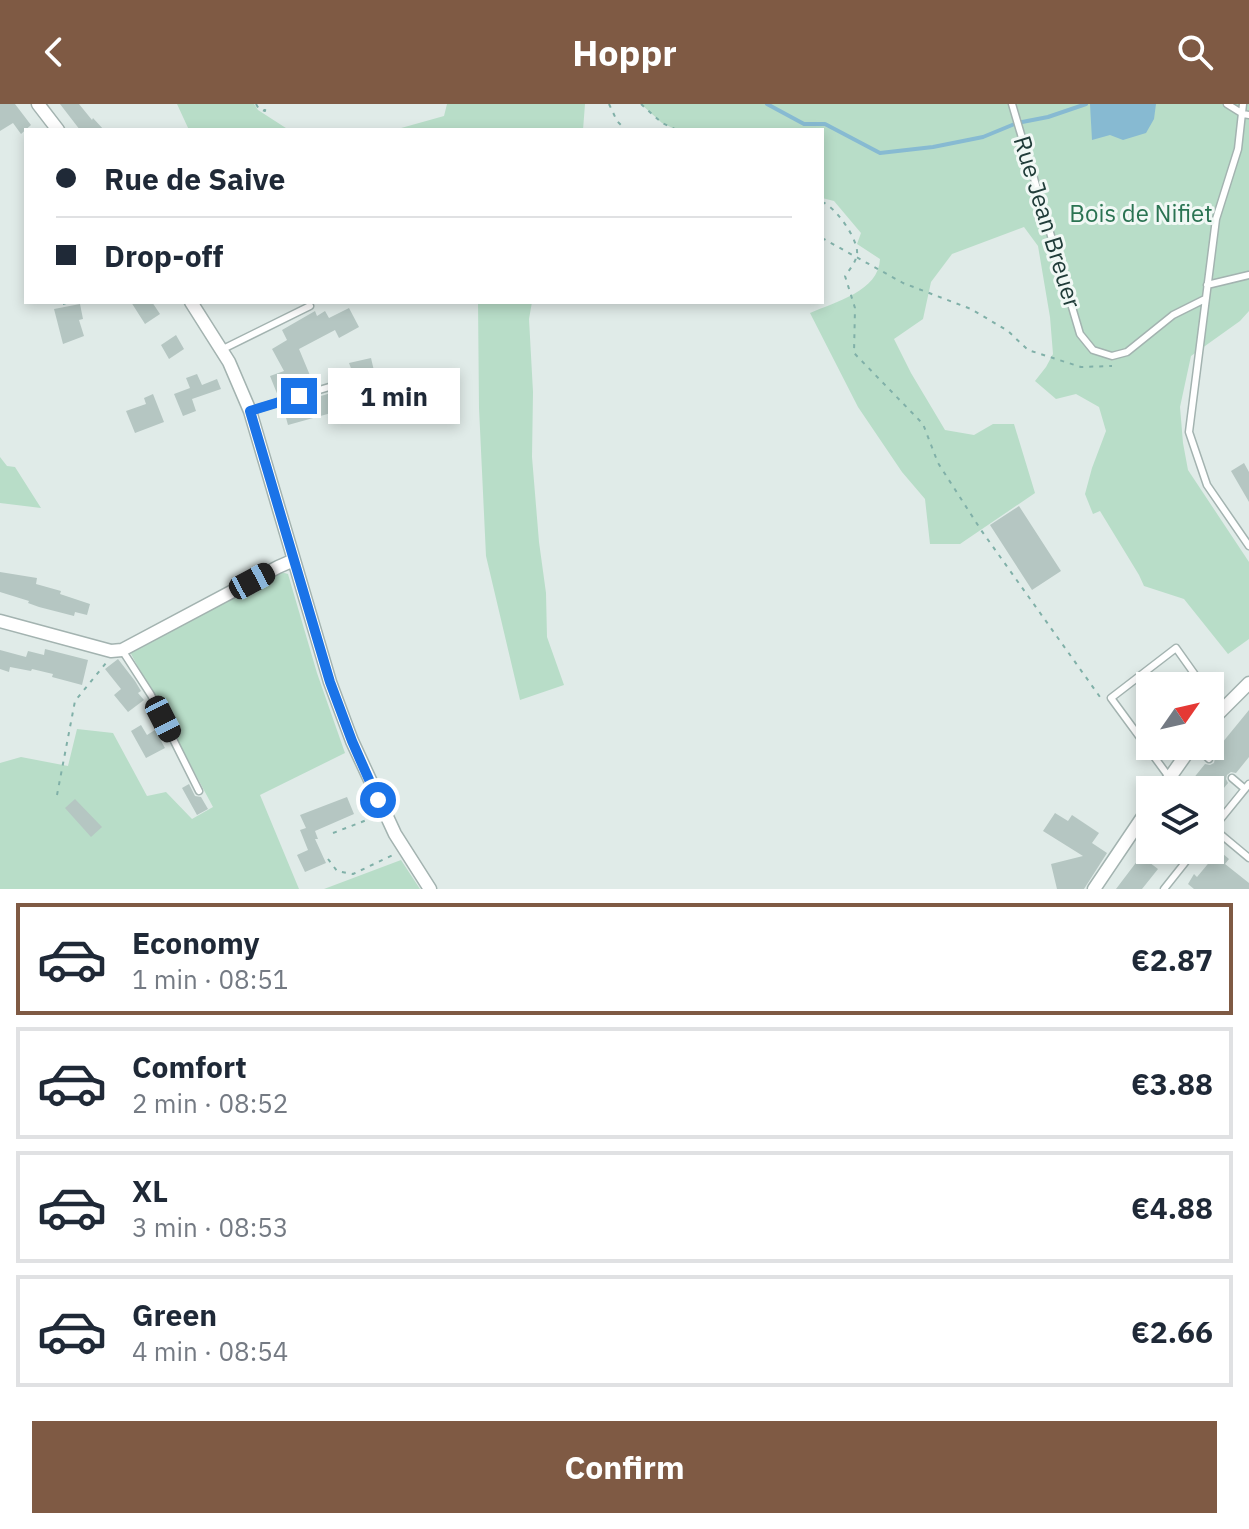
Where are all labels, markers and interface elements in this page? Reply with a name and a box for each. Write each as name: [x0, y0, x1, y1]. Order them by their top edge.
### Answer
text: Hoppr: [572, 29, 677, 76]
icon: back: [32, 30, 76, 74]
icon: search: [1173, 30, 1217, 74]
street label: Rue Jean Breuer: [1007, 132, 1089, 312]
text: Rue de Saive: [104, 159, 285, 198]
park label: Bois de Nifiet: [1069, 197, 1213, 229]
text: Drop-off: [104, 236, 223, 275]
callout: 1 min: [327, 368, 459, 424]
route end: [281, 378, 317, 414]
text: 1 min: [360, 379, 428, 413]
car: [225, 559, 279, 603]
north arrow: [1136, 672, 1224, 760]
map controls: [1136, 672, 1224, 864]
car: [141, 692, 185, 746]
button: layers: [1136, 776, 1224, 864]
route start: [360, 782, 396, 818]
icon: car: [36, 923, 108, 995]
text: Economy: [132, 923, 260, 962]
text: €2.87: [1131, 940, 1213, 979]
text: 1 min · 08:51: [132, 962, 288, 996]
icon: car: [36, 1047, 108, 1119]
text: Comfort: [132, 1047, 247, 1086]
text: €3.88: [1131, 1064, 1213, 1103]
text: 2 min · 08:52: [132, 1086, 288, 1120]
icon: car: [36, 1171, 108, 1243]
text: XL: [132, 1171, 168, 1210]
text: €4.88: [1131, 1188, 1213, 1227]
text: 3 min · 08:53: [132, 1210, 288, 1244]
icon: car: [36, 1295, 108, 1367]
text: Green: [132, 1295, 217, 1334]
text: €2.66: [1131, 1312, 1213, 1351]
text: 4 min · 08:54: [132, 1334, 288, 1368]
button: Confirm: [32, 1421, 1217, 1513]

